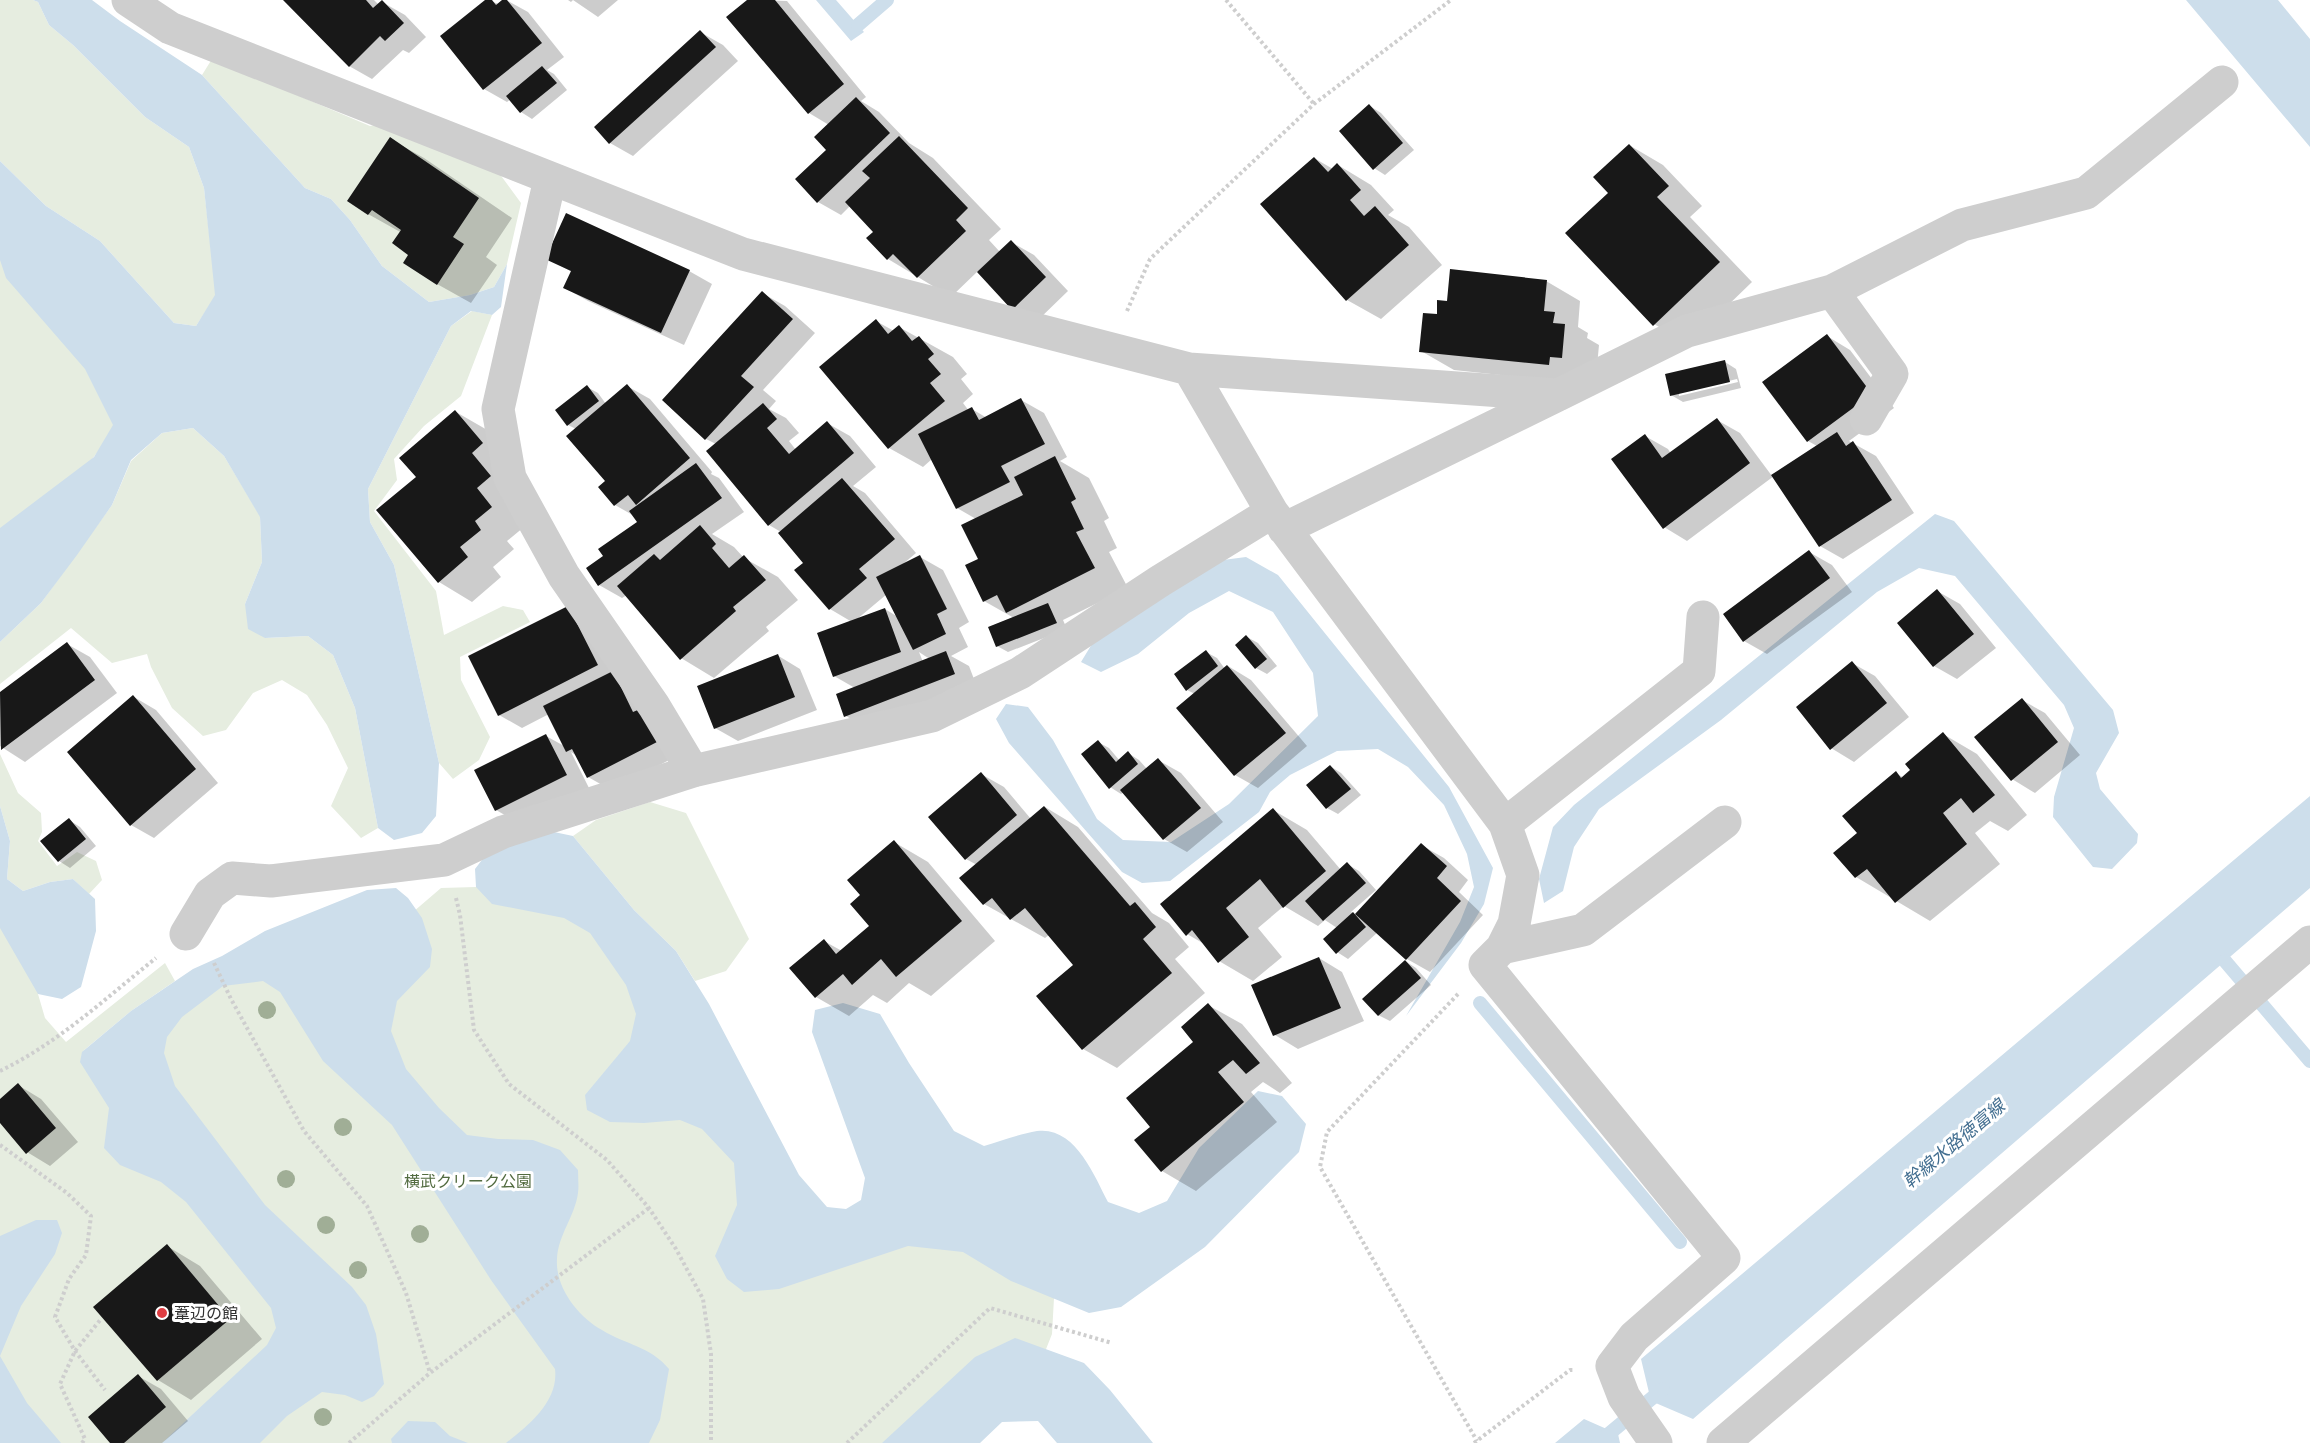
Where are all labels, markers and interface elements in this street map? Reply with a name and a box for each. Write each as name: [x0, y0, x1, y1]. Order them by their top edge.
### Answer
water label: 幹線水路徳富線: [1899, 1094, 2011, 1193]
park label: 横武クリーク公園: [404, 1172, 532, 1191]
place label: 葦辺の館: [174, 1304, 238, 1323]
marker: 葦辺の館: [155, 1306, 169, 1320]

